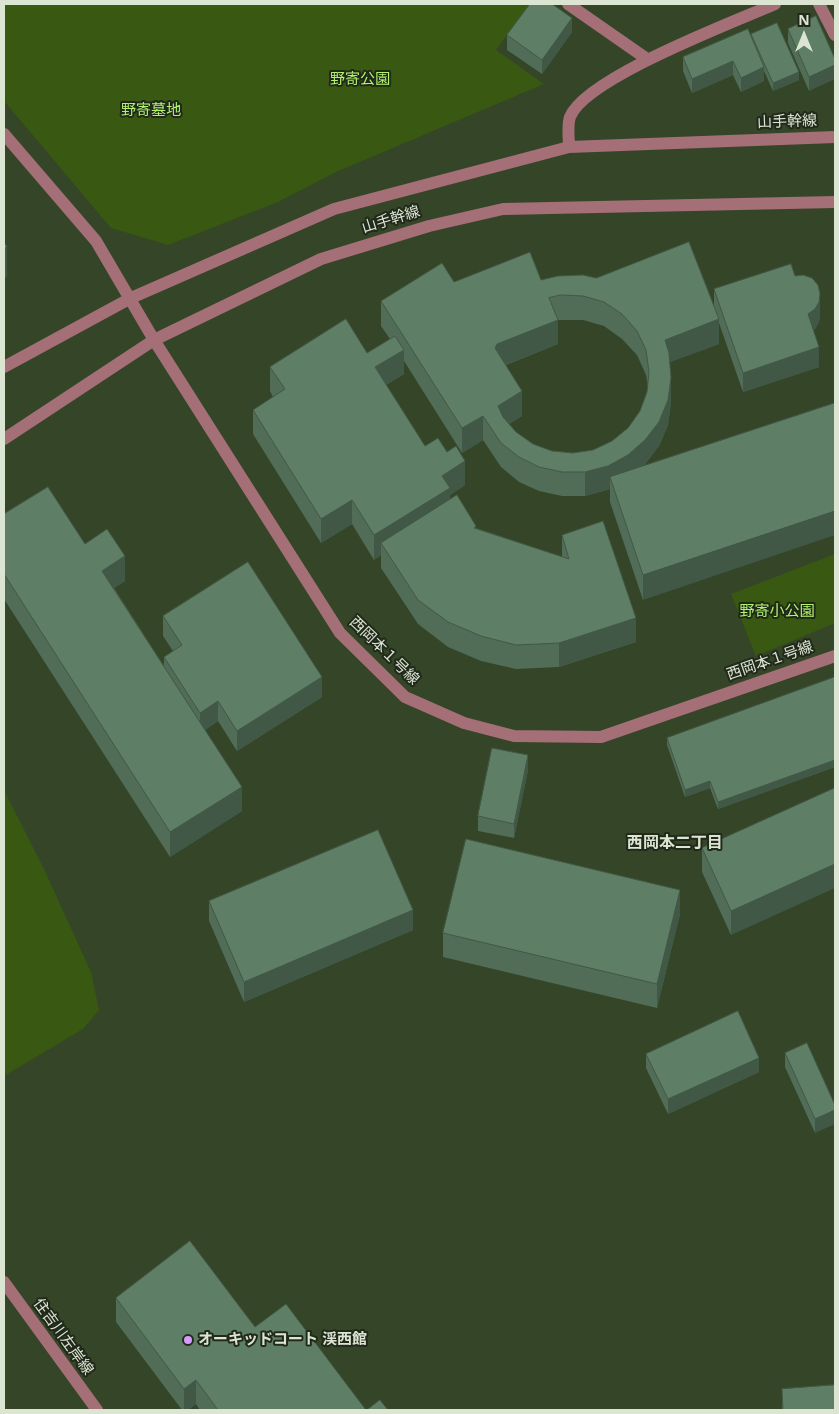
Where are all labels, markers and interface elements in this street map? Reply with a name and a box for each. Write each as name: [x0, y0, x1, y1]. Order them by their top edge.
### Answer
north arrow: [779, 10, 829, 60]
text: N: [798, 10, 810, 29]
park label: 野寄公園: [330, 71, 390, 89]
park label: 野寄墓地: [121, 102, 181, 120]
street label: 山手幹線: [757, 112, 817, 132]
street label: 山手幹線: [360, 203, 422, 237]
park label: 野寄小公園: [740, 603, 814, 621]
street label: 西岡本１号線: [345, 613, 423, 689]
street label: 西岡本１号線: [725, 638, 815, 684]
district label: 西岡本二丁目: [627, 833, 723, 853]
street label: 住吉川左岸線: [29, 1295, 97, 1379]
place label: オーキッドコート 渓西館: [198, 1331, 367, 1349]
marker: オーキッドコート 渓西館: [182, 1334, 194, 1346]

